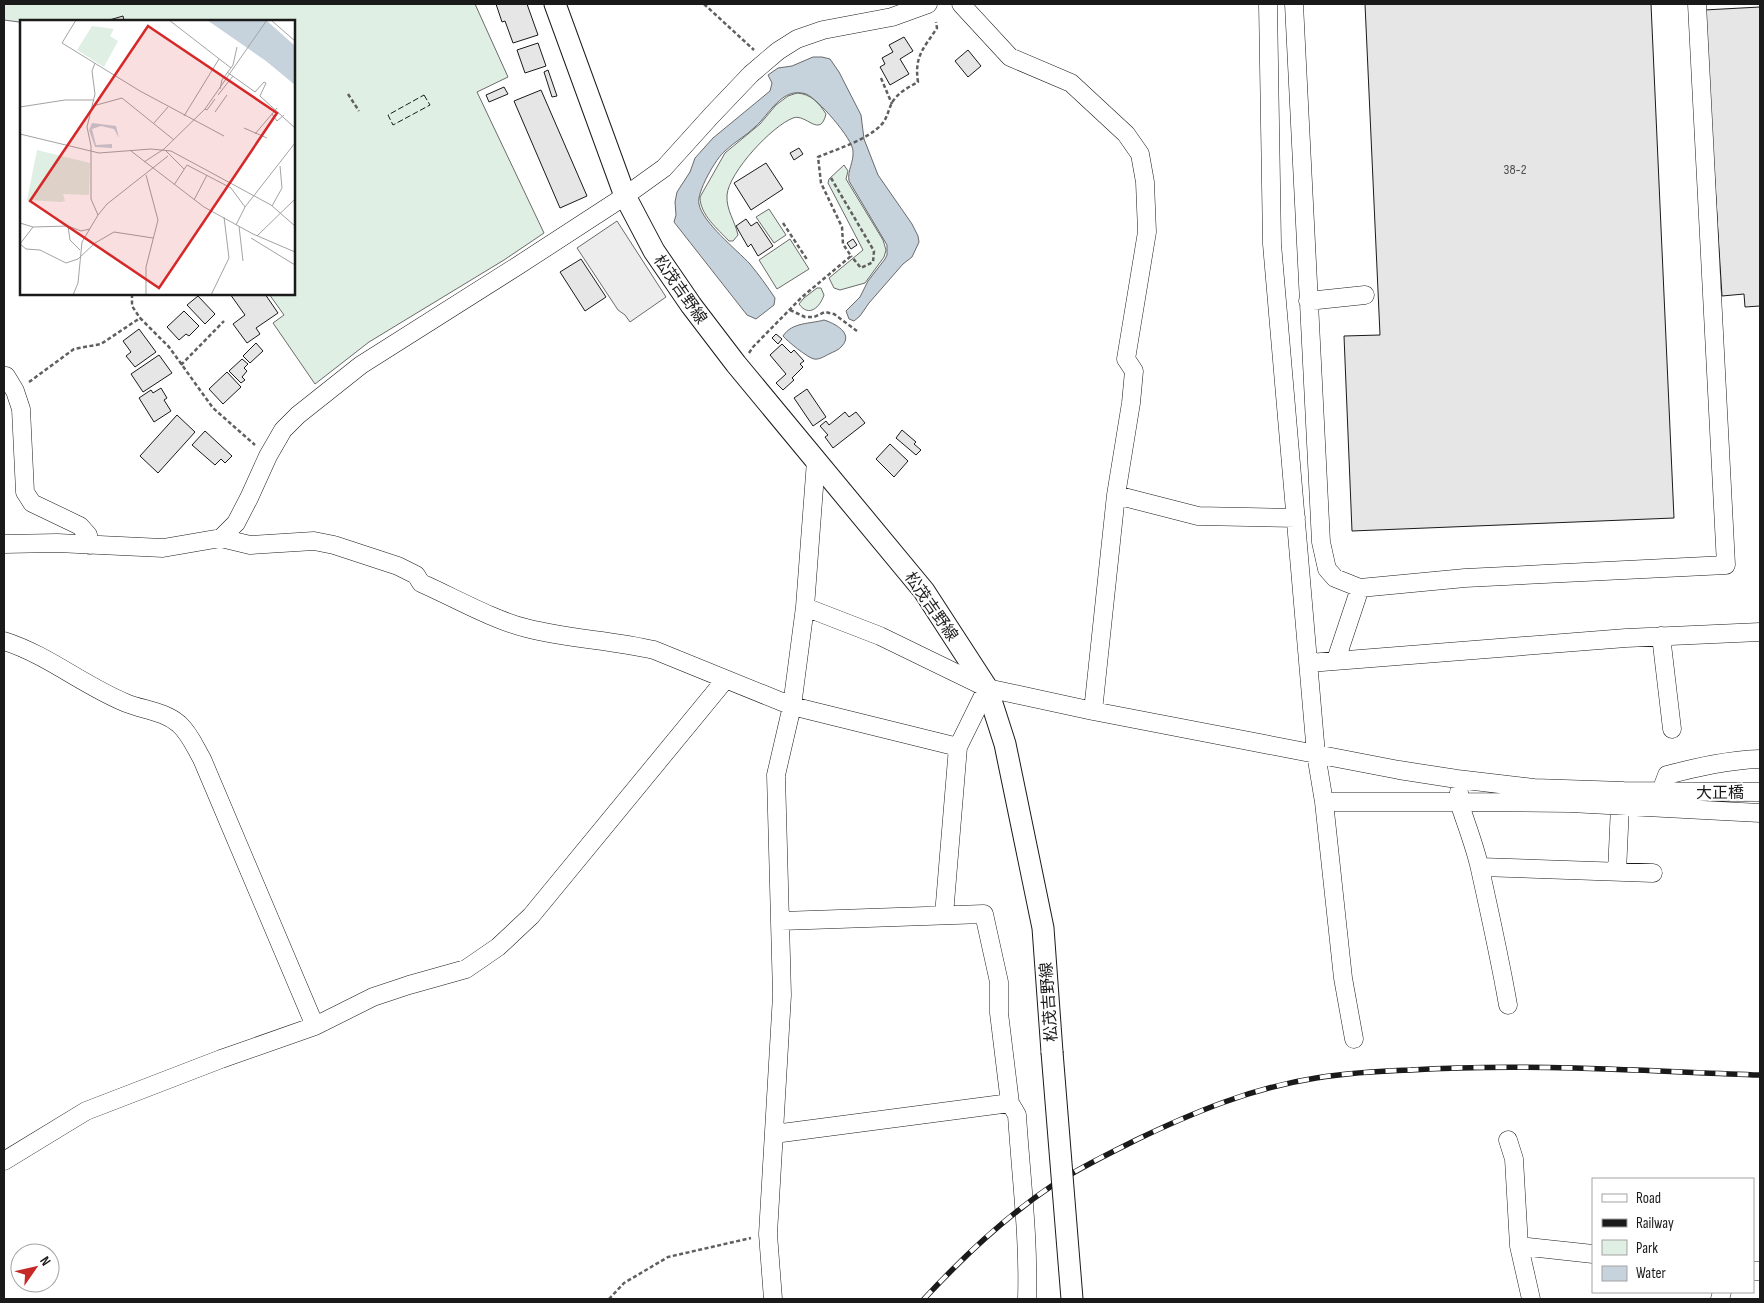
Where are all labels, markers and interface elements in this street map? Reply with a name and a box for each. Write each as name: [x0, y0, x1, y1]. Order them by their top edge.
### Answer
inset map: [20, 20, 295, 295]
house number: 38-2: [1504, 161, 1527, 178]
street label: 松茂吉野線: [649, 252, 711, 328]
street label: 松茂吉野線: [900, 569, 962, 645]
street label: 大正橋: [1696, 784, 1744, 803]
street label: 松茂吉野線: [1037, 961, 1062, 1042]
legend: [1592, 1178, 1754, 1293]
text: Road: [1636, 1189, 1661, 1208]
text: Railway: [1636, 1214, 1674, 1233]
text: Park: [1636, 1239, 1658, 1258]
north arrow: [10, 1243, 60, 1293]
text: N: [36, 1253, 55, 1269]
text: Water: [1636, 1264, 1667, 1283]

